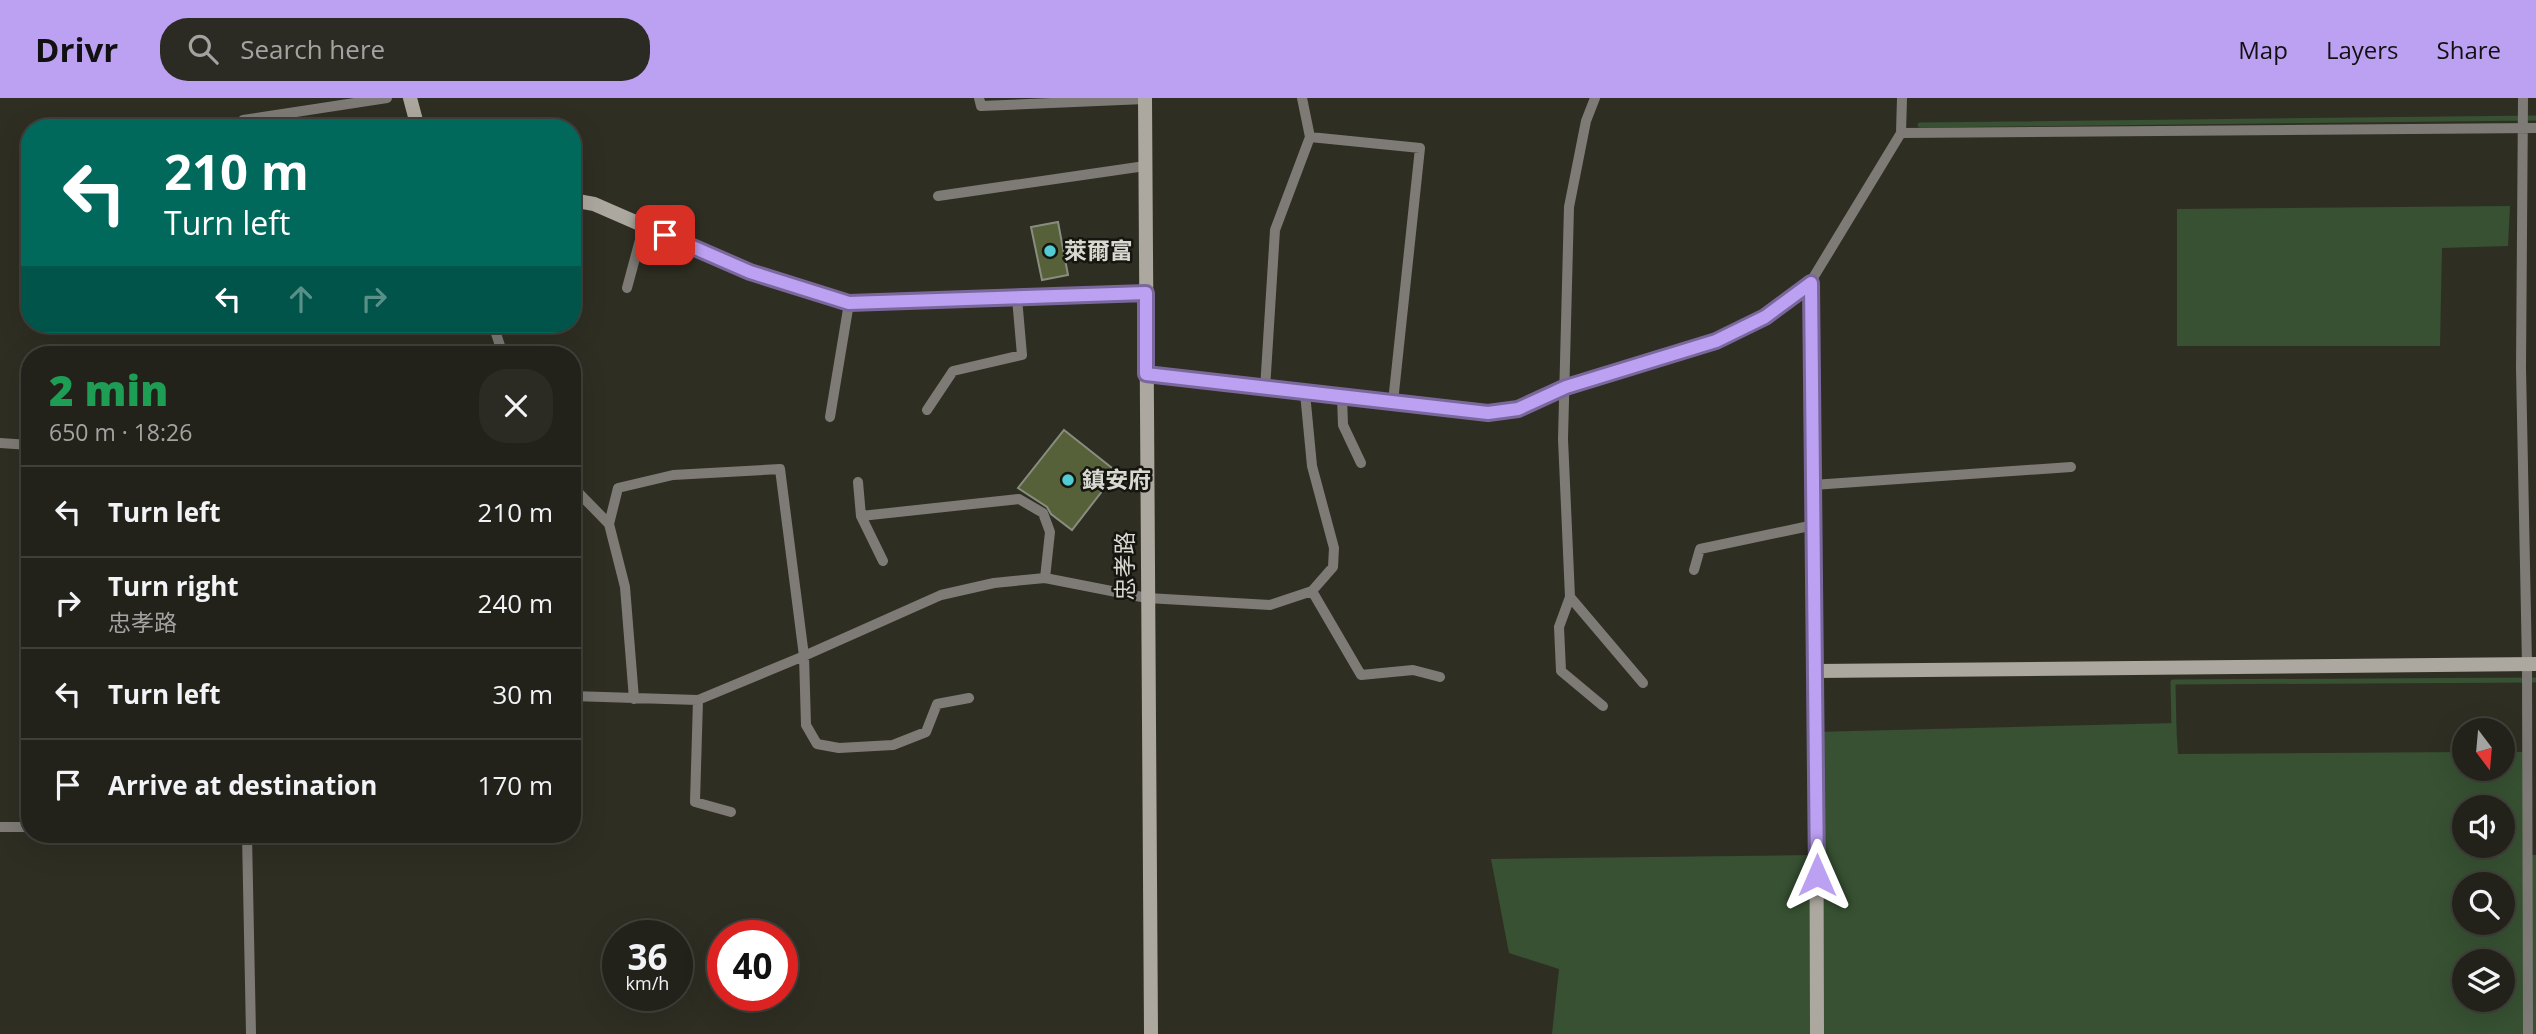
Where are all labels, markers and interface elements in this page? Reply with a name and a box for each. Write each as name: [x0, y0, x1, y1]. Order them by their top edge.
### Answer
search box: [160, 18, 650, 81]
text: Drivr: [35, 27, 118, 72]
icon: search: [184, 30, 222, 68]
text: Search here: [240, 31, 385, 67]
text: Map: [2238, 33, 2288, 66]
text: Layers: [2326, 33, 2399, 66]
text: Share: [2437, 33, 2501, 66]
text: 210 m: [164, 138, 309, 204]
icon: left: [49, 147, 140, 238]
text: Turn left: [164, 201, 290, 244]
pin: [635, 205, 695, 265]
icon: arrive: [646, 216, 684, 254]
place label: 萊爾富: [1064, 234, 1133, 266]
marker: 萊爾富: [1042, 243, 1058, 259]
icon: left: [209, 280, 247, 318]
icon: ahead: [282, 280, 320, 318]
icon: right: [355, 280, 393, 318]
text: 2 min: [49, 361, 168, 418]
button: close: [479, 369, 553, 443]
text: 650 m · 18:26: [49, 416, 192, 448]
place label: 鎮安府: [1082, 463, 1151, 495]
marker: 鎮安府: [1060, 472, 1076, 488]
icon: left: [49, 493, 87, 531]
text: Turn left: [108, 494, 220, 530]
text: 210 m: [478, 494, 553, 530]
street label: 忠孝路: [1108, 532, 1140, 601]
text: Turn right: [108, 568, 239, 604]
icon: right: [49, 584, 87, 622]
text: 240 m: [478, 585, 553, 621]
text: 忠孝路: [108, 606, 177, 638]
icon: left: [49, 675, 87, 713]
text: Turn left: [108, 676, 220, 712]
text: 30 m: [492, 676, 553, 712]
north arrow: [2452, 718, 2515, 780]
map controls: [2452, 718, 2515, 1012]
icon: arrive: [49, 766, 87, 804]
text: Arrive at destination: [108, 767, 377, 803]
text: 170 m: [478, 767, 553, 803]
button: sound: [2452, 795, 2515, 858]
position arrow: [1780, 838, 1854, 912]
button: search: [2452, 872, 2515, 935]
speed limit sign: 40: [707, 920, 798, 1011]
text: 36: [627, 933, 668, 980]
button: layers: [2452, 949, 2515, 1012]
text: km/h: [626, 971, 669, 995]

